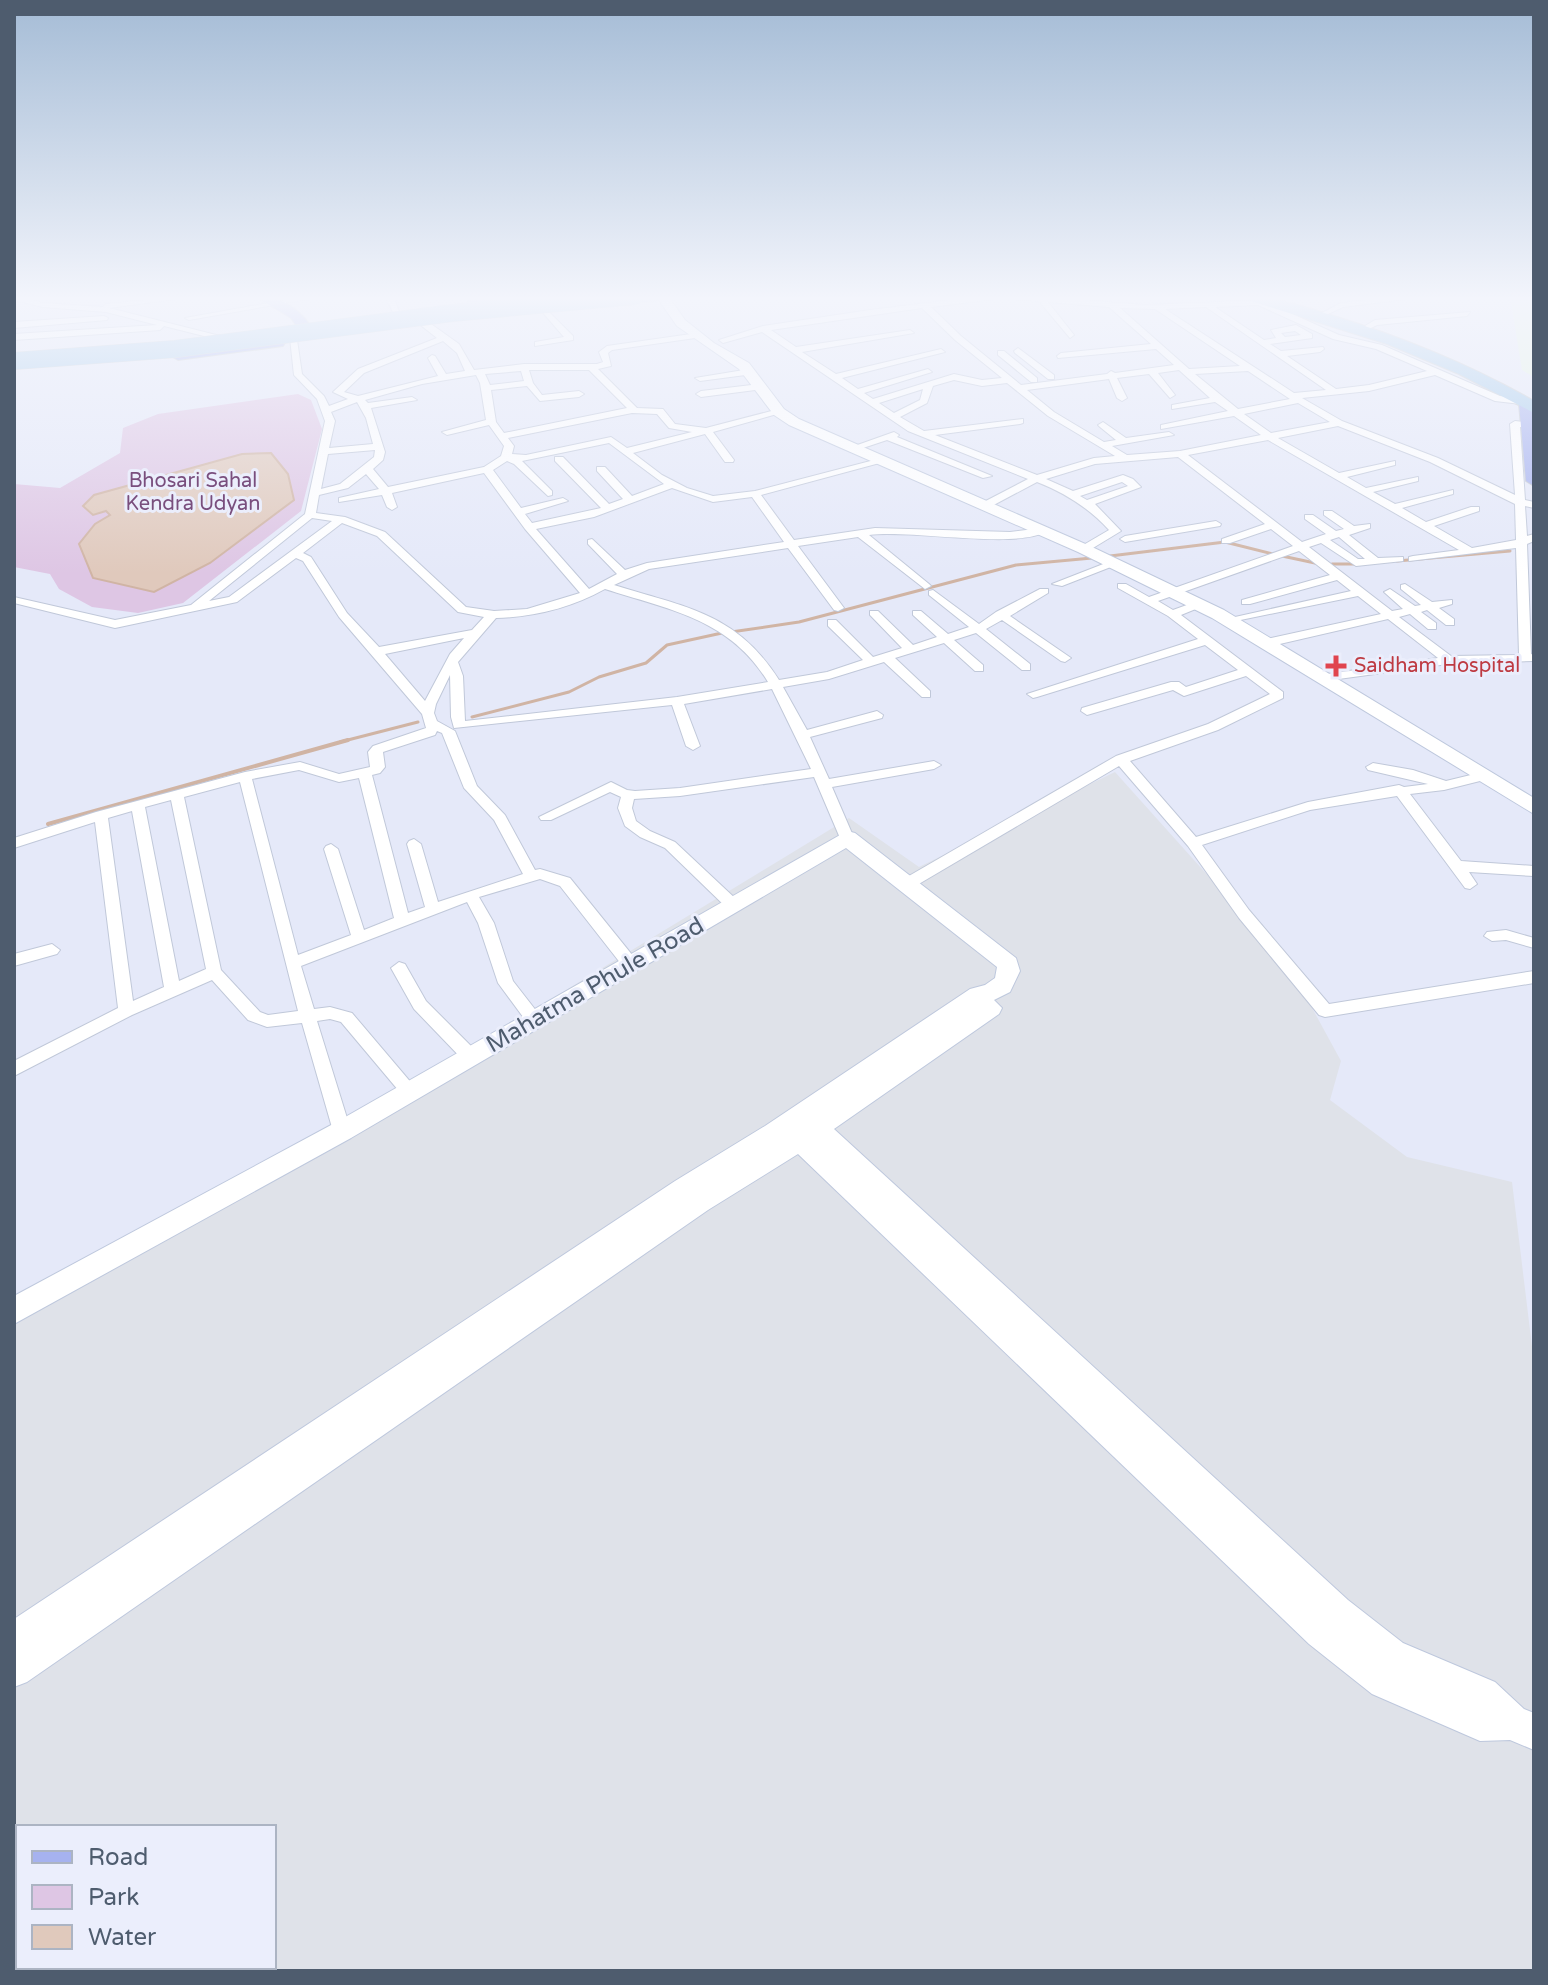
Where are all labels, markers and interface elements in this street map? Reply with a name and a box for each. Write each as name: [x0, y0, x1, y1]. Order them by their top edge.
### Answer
park label: Bhosari Sahal Kendra Udyan: [125, 469, 261, 516]
place label: Saidham Hospital: [1354, 654, 1520, 678]
marker: Saidham Hospital: [1325, 655, 1347, 677]
street label: Mahatma Phule Road: [481, 911, 709, 1059]
legend: [16, 1825, 276, 1969]
text: Road: [88, 1843, 148, 1872]
text: Park: [88, 1883, 139, 1912]
text: Water: [88, 1923, 157, 1952]

